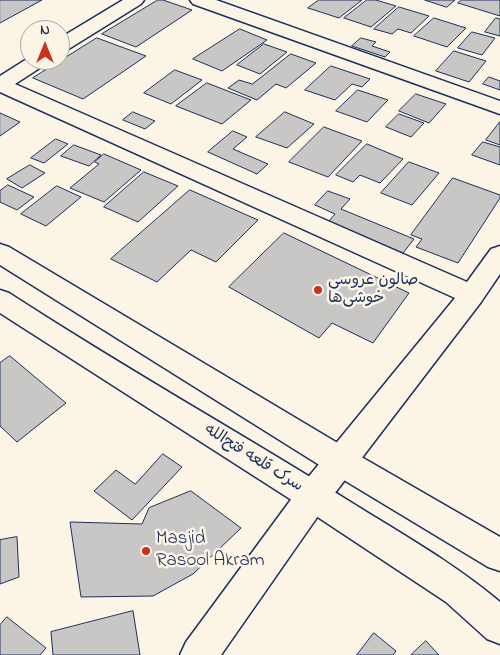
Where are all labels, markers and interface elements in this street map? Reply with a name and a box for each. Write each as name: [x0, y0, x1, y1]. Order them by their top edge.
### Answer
north arrow: [20, 20, 70, 70]
text: N: [40, 20, 50, 41]
place label: صالون عروسی خوشی‌ها: [328, 271, 418, 309]
marker: صالون عروسی خوشی‌ها: [312, 284, 324, 296]
street label: سرک قلعه فتح‌الله: [200, 421, 306, 497]
place label: Masjid Rasool Akram: [156, 529, 264, 573]
marker: Masjid Rasool Akram: [140, 545, 152, 557]

